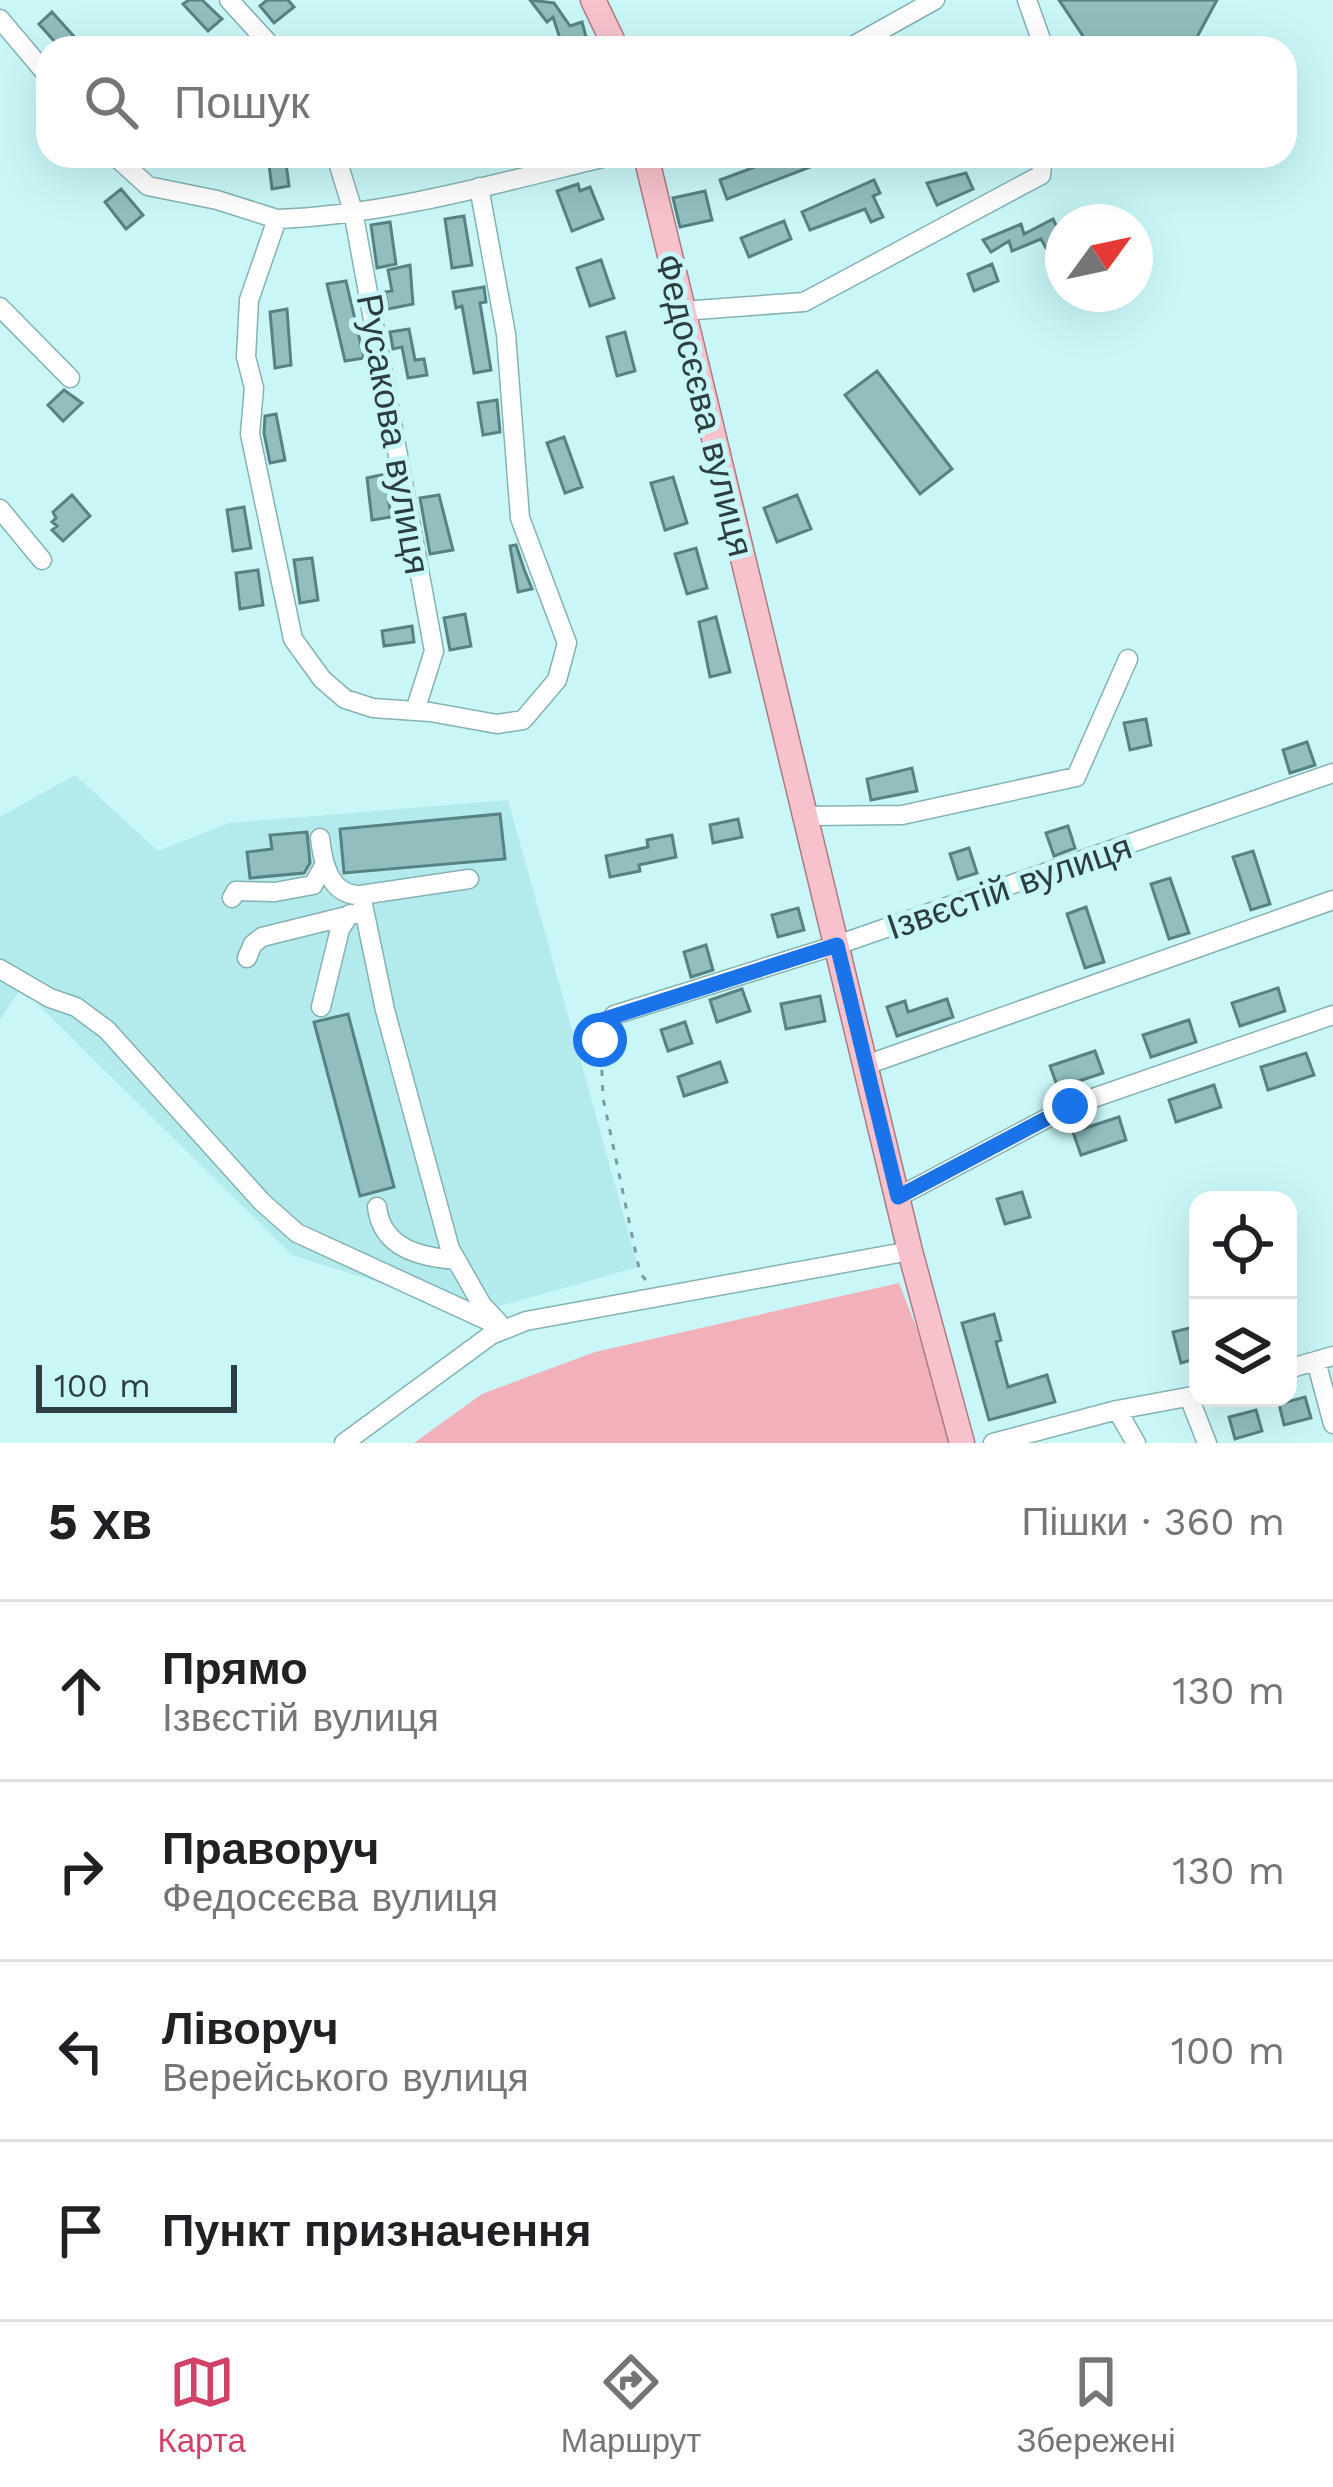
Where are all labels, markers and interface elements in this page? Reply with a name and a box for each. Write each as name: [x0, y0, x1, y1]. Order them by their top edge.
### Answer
search box: [36, 36, 1297, 168]
icon: search: [78, 69, 144, 135]
text: Пошук: [174, 76, 310, 129]
north arrow: [1045, 204, 1153, 312]
street label: Федосєєва вулиця: [646, 250, 762, 561]
street label: Русакова вулиця: [348, 291, 438, 577]
street label: Ізвєстій вулиця: [882, 825, 1137, 948]
route start: [573, 1013, 627, 1067]
route end: [1043, 1079, 1097, 1133]
map controls: [1189, 1191, 1297, 1407]
button: locate: [1189, 1191, 1297, 1299]
button: layers: [1189, 1299, 1297, 1407]
scale bar: [36, 1359, 237, 1412]
text: 100 m: [54, 1366, 151, 1405]
text: 5 хв: [48, 1492, 152, 1551]
text: Пішки · 360 m: [1022, 1499, 1285, 1544]
text: Прямо: [162, 1642, 308, 1695]
icon: ahead: [48, 1658, 114, 1724]
text: 130 m: [1172, 1668, 1285, 1713]
text: Ізвєстій вулиця: [162, 1695, 439, 1740]
text: Праворуч: [162, 1822, 379, 1875]
icon: right: [48, 1838, 114, 1904]
text: 130 m: [1172, 1848, 1285, 1893]
text: Федосєєва вулиця: [162, 1875, 498, 1920]
text: Ліворуч: [162, 2002, 339, 2055]
icon: left: [48, 2018, 114, 2084]
text: 100 m: [1171, 2028, 1285, 2073]
text: Верейського вулиця: [162, 2055, 529, 2100]
icon: arrive: [48, 2198, 114, 2264]
text: Пункт призначення: [162, 2204, 592, 2257]
tab: Карта: [157, 2349, 246, 2460]
tab: Маршрут: [561, 2349, 701, 2460]
tab: Збережені: [1016, 2349, 1176, 2460]

